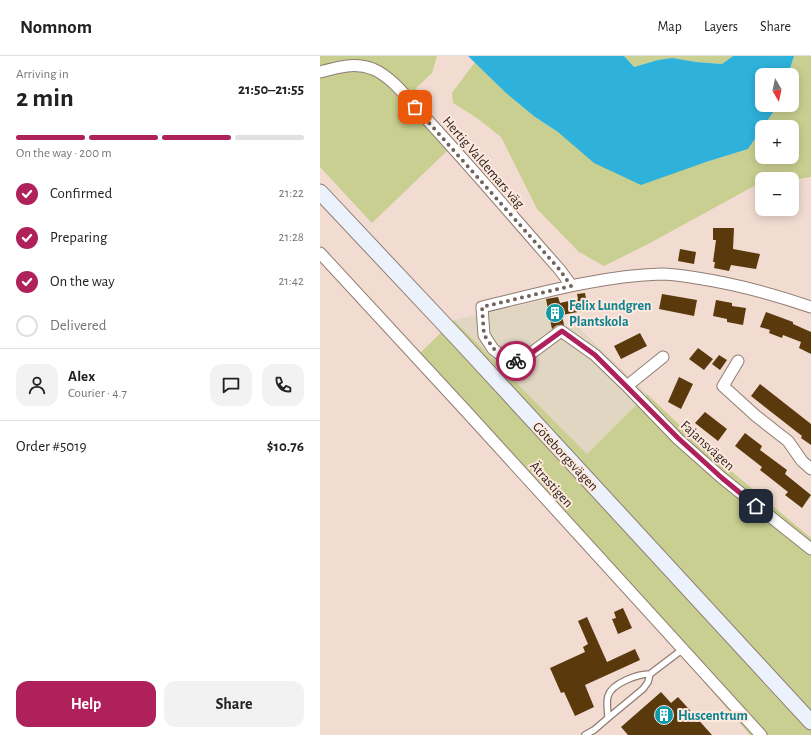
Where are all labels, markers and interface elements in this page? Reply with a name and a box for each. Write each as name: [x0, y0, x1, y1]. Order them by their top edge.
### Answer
text: Nomnom: [20, 18, 92, 37]
text: Map: [657, 20, 682, 34]
text: Layers: [704, 20, 738, 34]
text: Share: [760, 20, 791, 34]
text: Arriving in: [16, 68, 69, 81]
north arrow: [755, 68, 799, 112]
map controls: [755, 68, 799, 216]
text: 21:50–21:55: [238, 82, 304, 97]
text: 2 min: [16, 85, 74, 111]
pin: [398, 90, 432, 124]
icon: bag: [404, 96, 426, 118]
street label: Hertig Valdemars väg: [440, 114, 527, 211]
button: +: [755, 120, 799, 164]
text: On the way · 200 m: [16, 147, 112, 160]
button: −: [755, 172, 799, 216]
icon: check: [16, 183, 38, 205]
text: Confirmed: [50, 186, 112, 201]
text: 21:22: [279, 187, 304, 200]
icon: check: [16, 227, 38, 249]
text: Preparing: [50, 230, 107, 245]
text: 21:28: [279, 231, 304, 244]
icon: check: [16, 271, 38, 293]
text: On the way: [50, 274, 115, 289]
text: 21:42: [278, 275, 304, 288]
place label: Felix Lundgren Plantskola: [569, 299, 651, 329]
building icon: Felix Lundgren Plantskola: [544, 302, 566, 324]
text: Delivered: [50, 318, 107, 333]
courier: [496, 341, 536, 381]
icon: bike: [505, 350, 527, 372]
button: person: [16, 364, 58, 406]
button: chat: [210, 364, 252, 406]
button: phone: [262, 364, 304, 406]
text: Alex: [68, 369, 95, 384]
text: Courier · 4.7: [68, 387, 127, 400]
street label: Fajansvägen: [678, 418, 737, 473]
street label: Göteborgsvägen: [530, 419, 601, 494]
text: Order #5019: [16, 439, 87, 454]
text: $10.76: [267, 439, 304, 454]
street label: Ätrastigen: [527, 458, 577, 510]
pin: [739, 489, 773, 523]
icon: home: [745, 495, 767, 517]
button: Help: [16, 681, 156, 727]
button: Share: [164, 681, 304, 727]
building icon: Huscentrum: [653, 704, 675, 726]
place label: Huscentrum: [678, 709, 748, 723]

